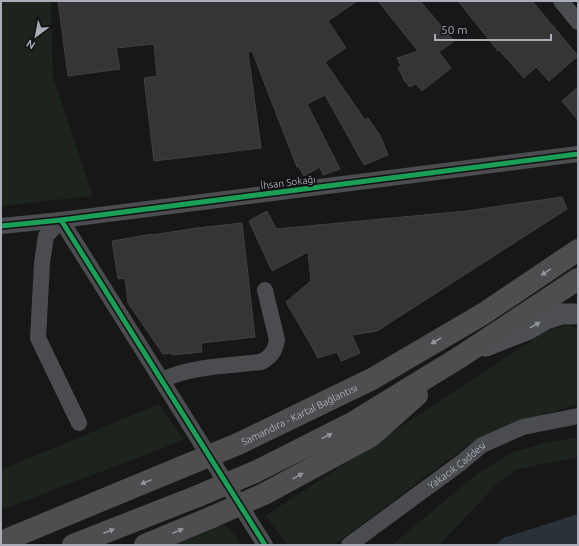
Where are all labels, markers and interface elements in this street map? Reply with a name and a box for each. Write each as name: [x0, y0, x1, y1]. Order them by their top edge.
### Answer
north arrow: [16, 16, 56, 56]
scale bar: [435, 16, 551, 42]
text: 50 m: [441, 23, 468, 36]
text: N: [24, 37, 37, 52]
street label: İhsan Sokağı: [260, 174, 316, 191]
one-way arrow: [540, 268, 551, 276]
one-way arrow: [529, 322, 540, 329]
one-way arrow: [430, 338, 442, 345]
street label: Samandıra - Kartal Bağlantısı: [240, 382, 359, 448]
one-way arrow: [321, 433, 333, 439]
street label: Yakacık Caddesi: [426, 439, 487, 491]
one-way arrow: [293, 472, 304, 479]
one-way arrow: [139, 480, 151, 486]
one-way arrow: [104, 527, 116, 533]
one-way arrow: [173, 528, 184, 534]

